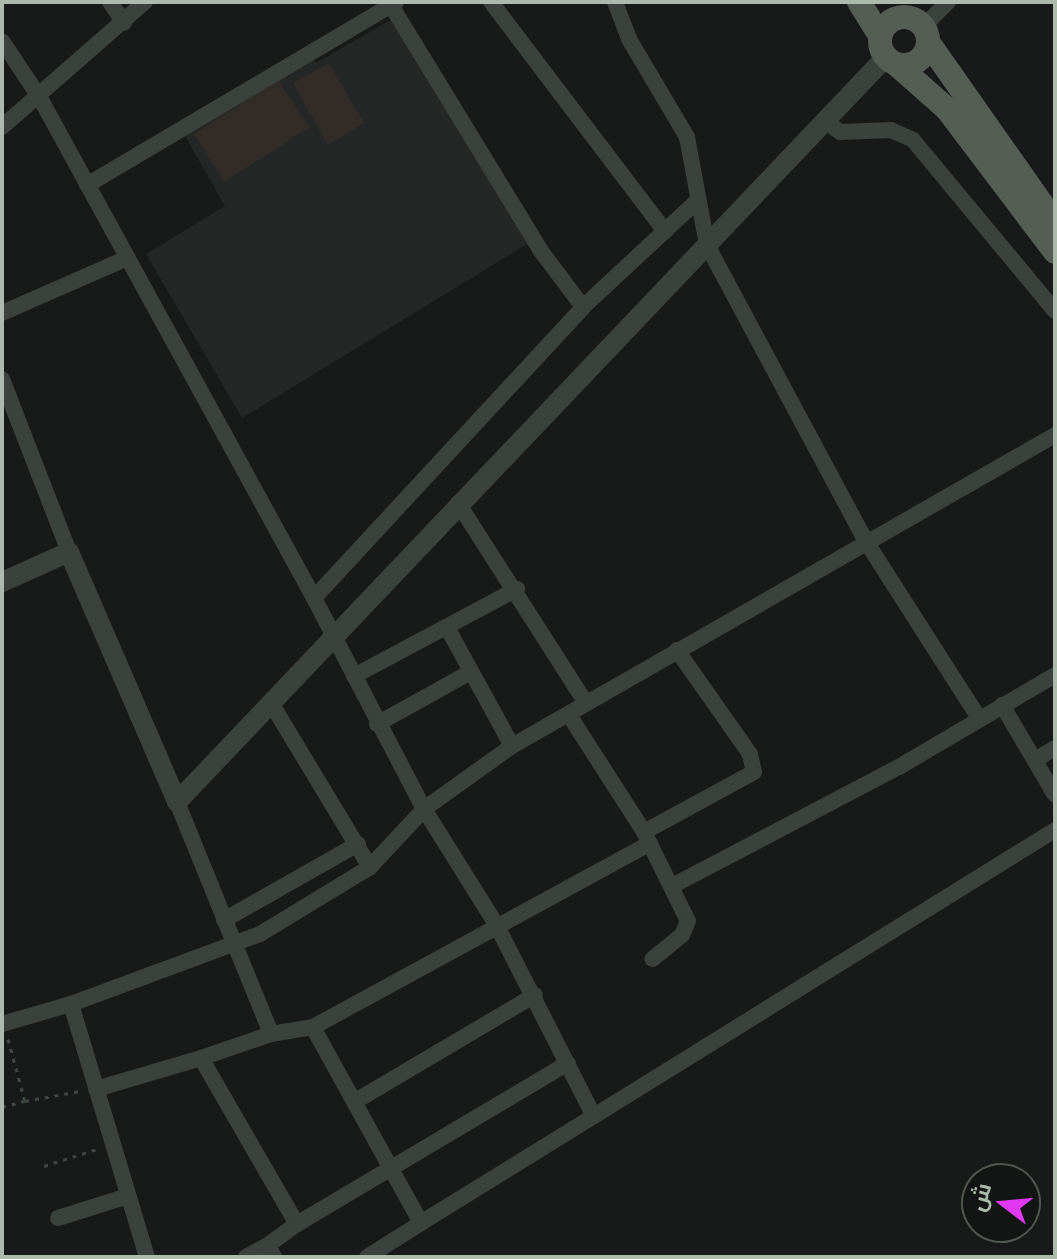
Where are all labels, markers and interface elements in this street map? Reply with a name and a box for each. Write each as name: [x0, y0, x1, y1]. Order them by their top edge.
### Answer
north arrow: [961, 1163, 1041, 1243]
text: ش: [963, 1180, 996, 1214]

